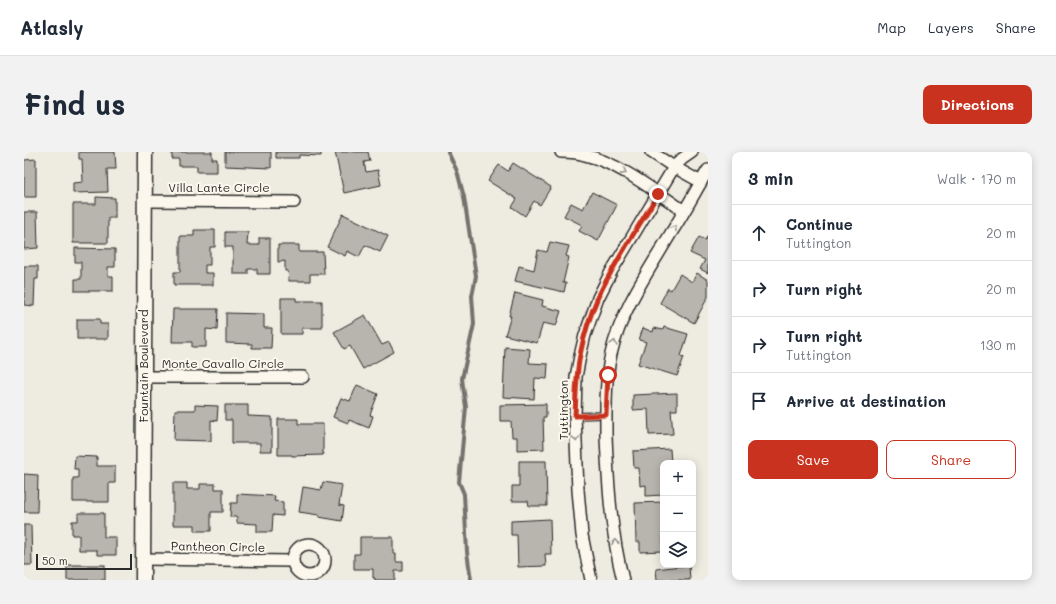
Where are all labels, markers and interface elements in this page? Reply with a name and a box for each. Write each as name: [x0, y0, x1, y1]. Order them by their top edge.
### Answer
text: Atlasly: [20, 15, 83, 40]
text: Map: [877, 18, 906, 37]
text: Layers: [928, 18, 974, 37]
text: Share: [996, 18, 1036, 37]
button: Directions: [923, 85, 1032, 124]
text: Find us: [24, 86, 125, 122]
one-way arrow: [620, 167, 627, 174]
text: 3 min: [748, 167, 793, 189]
text: Walk · 170 m: [937, 170, 1016, 187]
street label: Villa Lante Circle: [168, 179, 270, 195]
route end: [649, 185, 667, 203]
text: Continue: [786, 214, 853, 234]
icon: ahead: [748, 222, 770, 244]
text: 20 m: [986, 224, 1016, 241]
one-way arrow: [670, 225, 677, 232]
text: Tuttington: [786, 234, 851, 251]
icon: right: [748, 278, 770, 300]
text: Turn right: [786, 279, 863, 299]
text: 20 m: [986, 280, 1016, 297]
street label: Fountain Boulevard: [135, 309, 151, 422]
text: Turn right: [786, 326, 863, 346]
icon: right: [748, 334, 770, 356]
text: 130 m: [980, 336, 1016, 353]
one-way arrow: [609, 340, 618, 347]
text: Tuttington: [786, 346, 851, 363]
street label: Monte Cavallo Circle: [162, 355, 284, 371]
route start: [599, 366, 617, 384]
street label: Tuttington: [555, 380, 571, 440]
icon: arrive: [748, 390, 770, 412]
text: Arrive at destination: [786, 391, 946, 411]
one-way arrow: [572, 436, 580, 442]
button: Save: [748, 440, 878, 479]
button: Share: [886, 440, 1016, 479]
map controls: [660, 460, 696, 568]
button: +: [660, 460, 696, 496]
button: −: [660, 496, 696, 532]
button: layers: [660, 532, 696, 568]
street label: Pantheon Circle: [171, 537, 265, 555]
one-way arrow: [611, 539, 620, 545]
scale bar: [36, 552, 132, 571]
text: 50 m: [42, 553, 68, 568]

